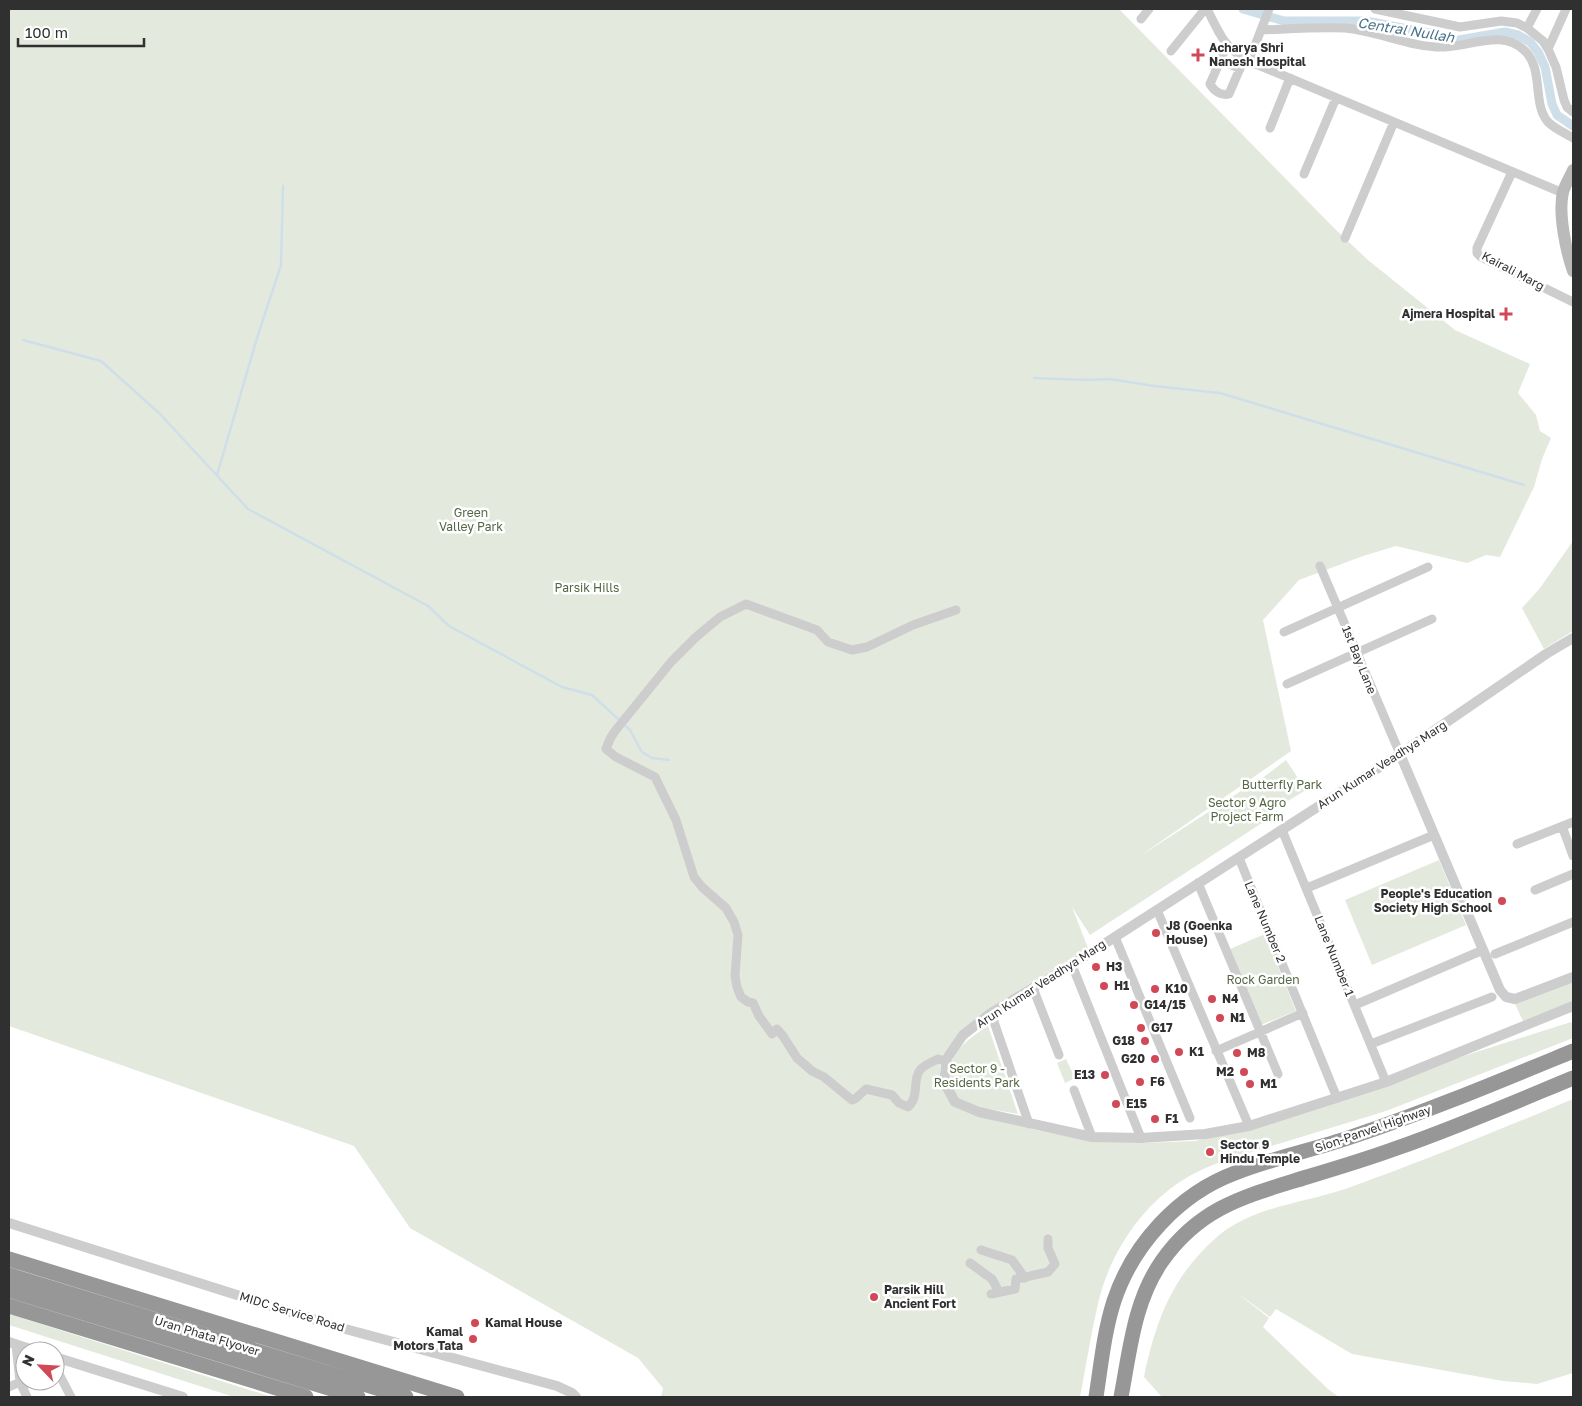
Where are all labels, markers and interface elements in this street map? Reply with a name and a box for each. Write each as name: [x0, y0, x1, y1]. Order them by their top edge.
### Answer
water label: Central Nullah: [1357, 13, 1457, 46]
scale bar: [18, 15, 144, 47]
text: 100 m: [25, 23, 68, 41]
place label: Acharya Shri Nanesh Hospital: [1209, 40, 1306, 69]
marker: Acharya Shri Nanesh Hospital: [1191, 48, 1205, 62]
street label: Kairali Marg: [1479, 248, 1547, 293]
place label: Ajmera Hospital: [1402, 306, 1495, 321]
marker: Ajmera Hospital: [1499, 307, 1513, 321]
park label: Green Valley Park: [439, 505, 503, 534]
park label: Parsik Hills: [555, 580, 619, 595]
street label: 1st Bay Lane: [1339, 623, 1380, 696]
street label: Arun Kumar Veadhya Marg: [1314, 717, 1449, 812]
park label: Butterfly Park: [1242, 777, 1322, 792]
park label: Sector 9 Agro Project Farm: [1208, 795, 1286, 824]
street label: Lane Number 2: [1242, 879, 1289, 965]
place label: People's Education Society High School: [1374, 886, 1492, 915]
marker: People's Education Society High School: [1496, 895, 1508, 907]
street label: Lane Number 1: [1311, 913, 1358, 999]
place label: J8 (Goenka House): [1166, 918, 1232, 947]
marker: J8 (Goenka House): [1150, 927, 1162, 939]
street label: Arun Kumar Veadhya Marg: [973, 936, 1108, 1031]
place label: H3: [1106, 959, 1122, 974]
marker: H3: [1090, 961, 1102, 973]
park label: Rock Garden: [1226, 972, 1300, 987]
place label: H1: [1114, 978, 1129, 993]
marker: H1: [1098, 980, 1110, 992]
place label: K10: [1165, 981, 1188, 996]
marker: K10: [1149, 983, 1161, 995]
place label: N4: [1222, 991, 1239, 1006]
marker: N4: [1206, 993, 1218, 1005]
place label: G14/15: [1144, 997, 1186, 1012]
marker: G14/15: [1128, 999, 1140, 1011]
place label: N1: [1230, 1010, 1245, 1025]
marker: N1: [1214, 1012, 1226, 1024]
place label: G17: [1151, 1020, 1173, 1035]
marker: G17: [1135, 1022, 1147, 1034]
place label: G18: [1112, 1033, 1135, 1048]
marker: G18: [1139, 1035, 1151, 1047]
place label: K1: [1189, 1044, 1204, 1059]
place label: M8: [1247, 1045, 1266, 1060]
marker: K1: [1173, 1046, 1185, 1058]
marker: M8: [1231, 1047, 1243, 1059]
place label: G20: [1121, 1051, 1145, 1066]
marker: G20: [1149, 1053, 1161, 1065]
park label: Sector 9 - Residents Park: [934, 1061, 1020, 1090]
place label: M2: [1216, 1064, 1234, 1079]
marker: M2: [1238, 1066, 1250, 1078]
place label: E13: [1074, 1067, 1095, 1082]
marker: E13: [1099, 1069, 1111, 1081]
place label: F6: [1150, 1074, 1165, 1089]
marker: F6: [1134, 1076, 1146, 1088]
place label: M1: [1260, 1076, 1277, 1091]
marker: M1: [1244, 1078, 1256, 1090]
place label: E15: [1126, 1096, 1147, 1111]
marker: E15: [1110, 1098, 1122, 1110]
street label: Sion-Panvel Highway: [1313, 1102, 1433, 1155]
place label: F1: [1165, 1111, 1178, 1126]
marker: F1: [1149, 1113, 1161, 1125]
place label: Sector 9 Hindu Temple: [1220, 1137, 1300, 1166]
marker: Sector 9 Hindu Temple: [1204, 1146, 1216, 1158]
place label: Parsik Hill Ancient Fort: [884, 1282, 956, 1311]
street label: MIDC Service Road: [238, 1288, 347, 1335]
marker: Parsik Hill Ancient Fort: [868, 1291, 880, 1303]
street label: Uran Phata Flyover: [153, 1312, 262, 1359]
place label: Kamal House: [485, 1315, 562, 1330]
marker: Kamal House: [469, 1317, 481, 1329]
place label: Kamal Motors Tata: [393, 1324, 463, 1353]
marker: Kamal Motors Tata: [467, 1333, 479, 1345]
north arrow: [15, 1341, 65, 1391]
text: N: [18, 1352, 38, 1369]

